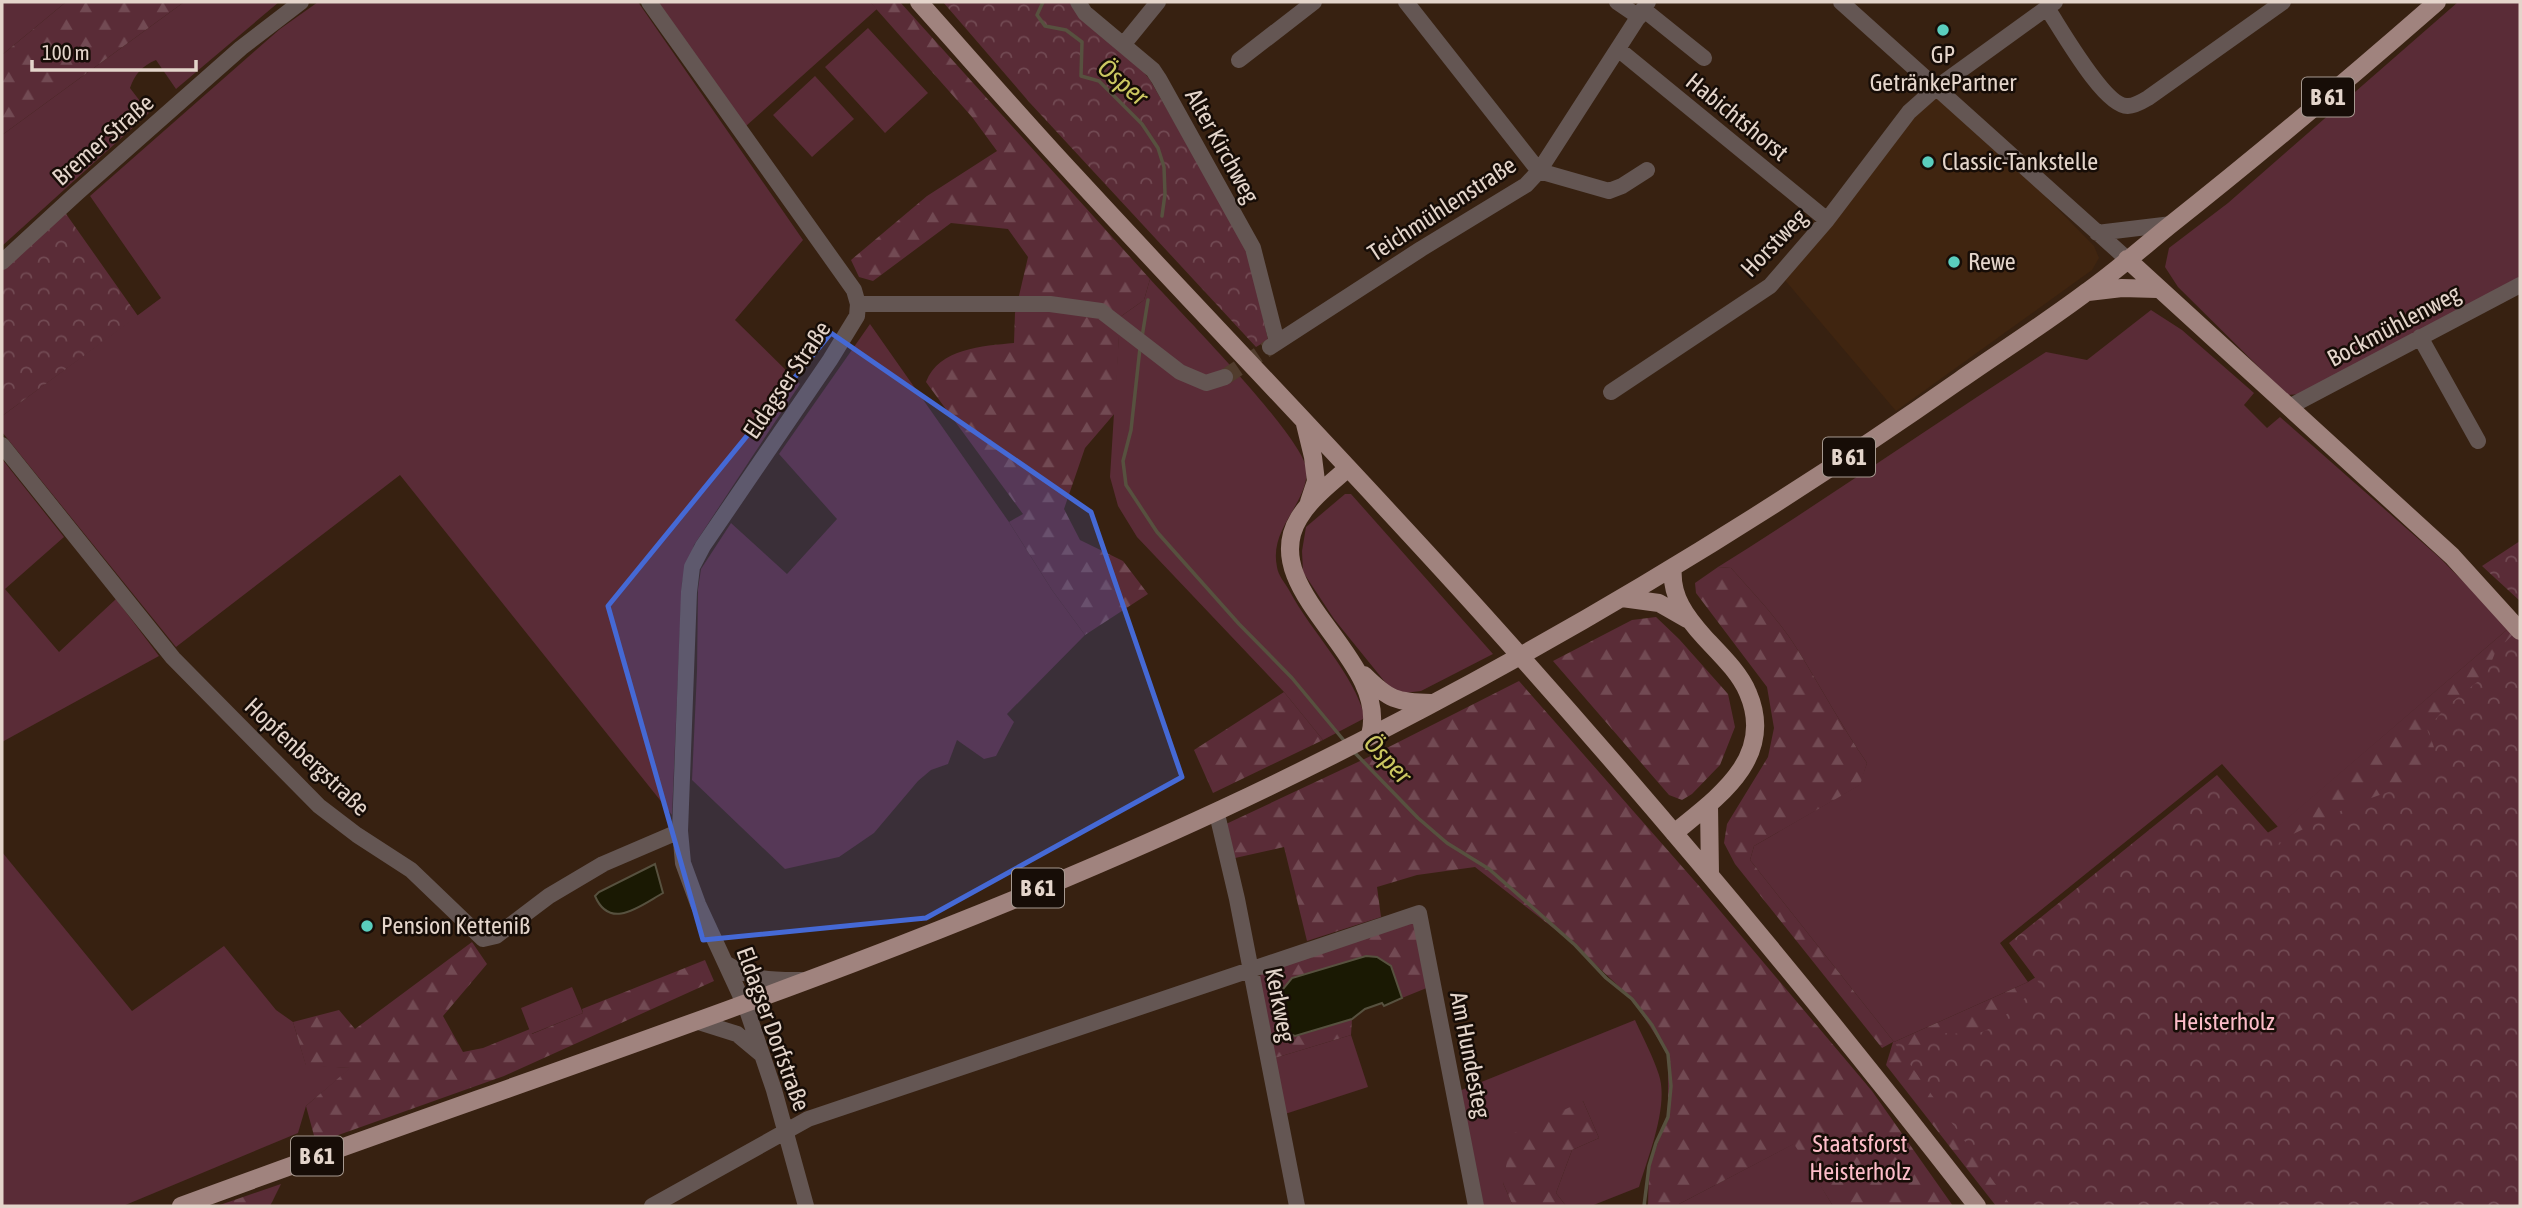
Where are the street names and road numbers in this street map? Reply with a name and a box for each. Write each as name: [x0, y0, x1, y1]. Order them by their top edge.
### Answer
street label: Habichtshorst: [1681, 67, 1794, 166]
road number: B 61: [2302, 78, 2354, 116]
street label: Alter Kirchweg: [1180, 84, 1265, 208]
street label: Bremer Straße: [47, 88, 159, 191]
street label: Teichmühlenstraße: [1363, 151, 1521, 266]
street label: Horstweg: [1735, 203, 1813, 282]
street label: Bockmühlenweg: [2323, 279, 2465, 372]
street label: Eldagser Straße: [737, 316, 836, 444]
road number: B 61: [1823, 438, 1875, 477]
street label: Hopfenbergstraße: [240, 692, 375, 821]
road number: B 61: [1012, 868, 1064, 908]
street label: Eldagser Dorfstraße: [731, 943, 816, 1114]
street label: Kerkweg: [1260, 965, 1301, 1045]
street label: Am Hundesteg: [1445, 989, 1496, 1121]
road number: B 61: [291, 1136, 343, 1176]

